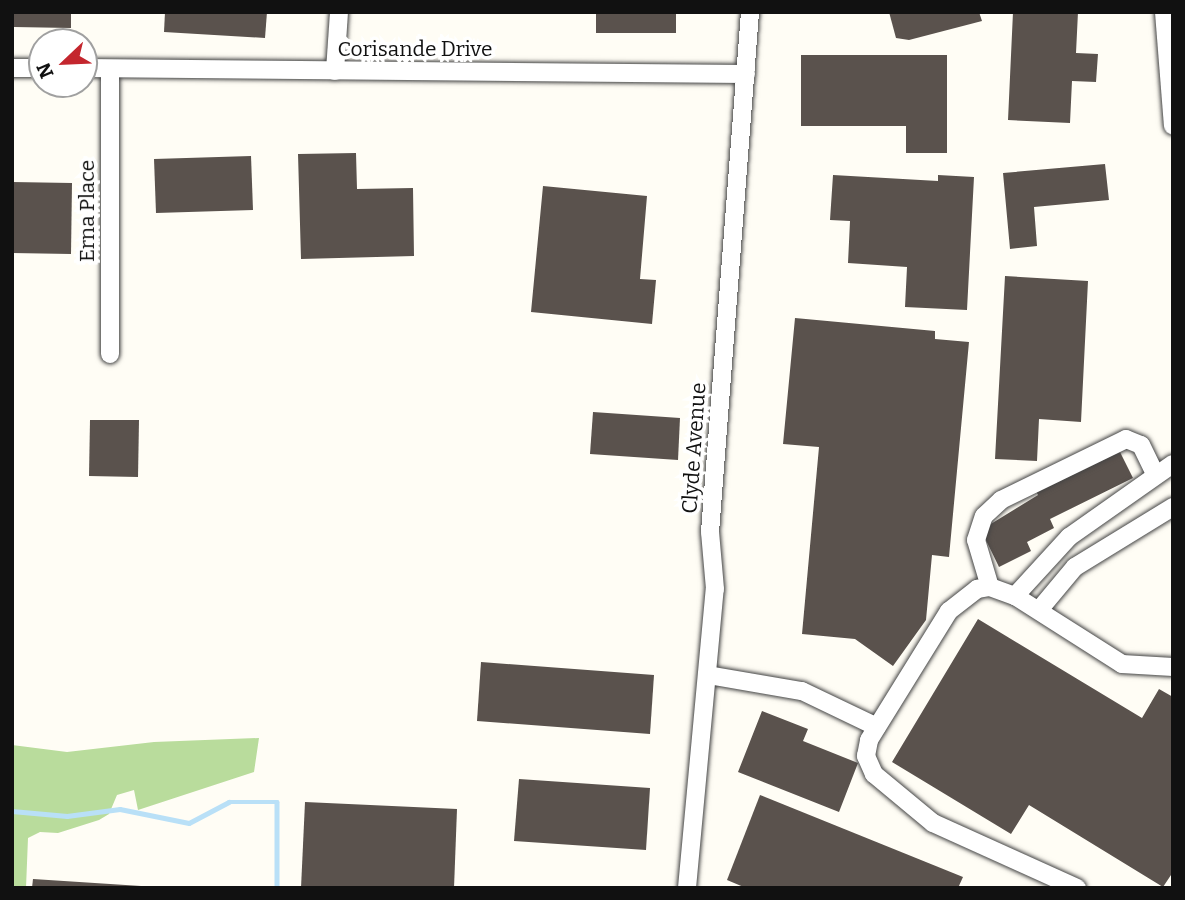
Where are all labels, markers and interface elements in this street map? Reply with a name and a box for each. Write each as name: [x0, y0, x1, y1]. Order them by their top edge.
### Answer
north arrow: [28, 28, 98, 98]
street label: Corisande Drive: [337, 36, 493, 62]
text: N: [32, 59, 59, 82]
street label: Erna Place: [74, 160, 100, 262]
street label: Clyde Avenue: [677, 382, 711, 514]

